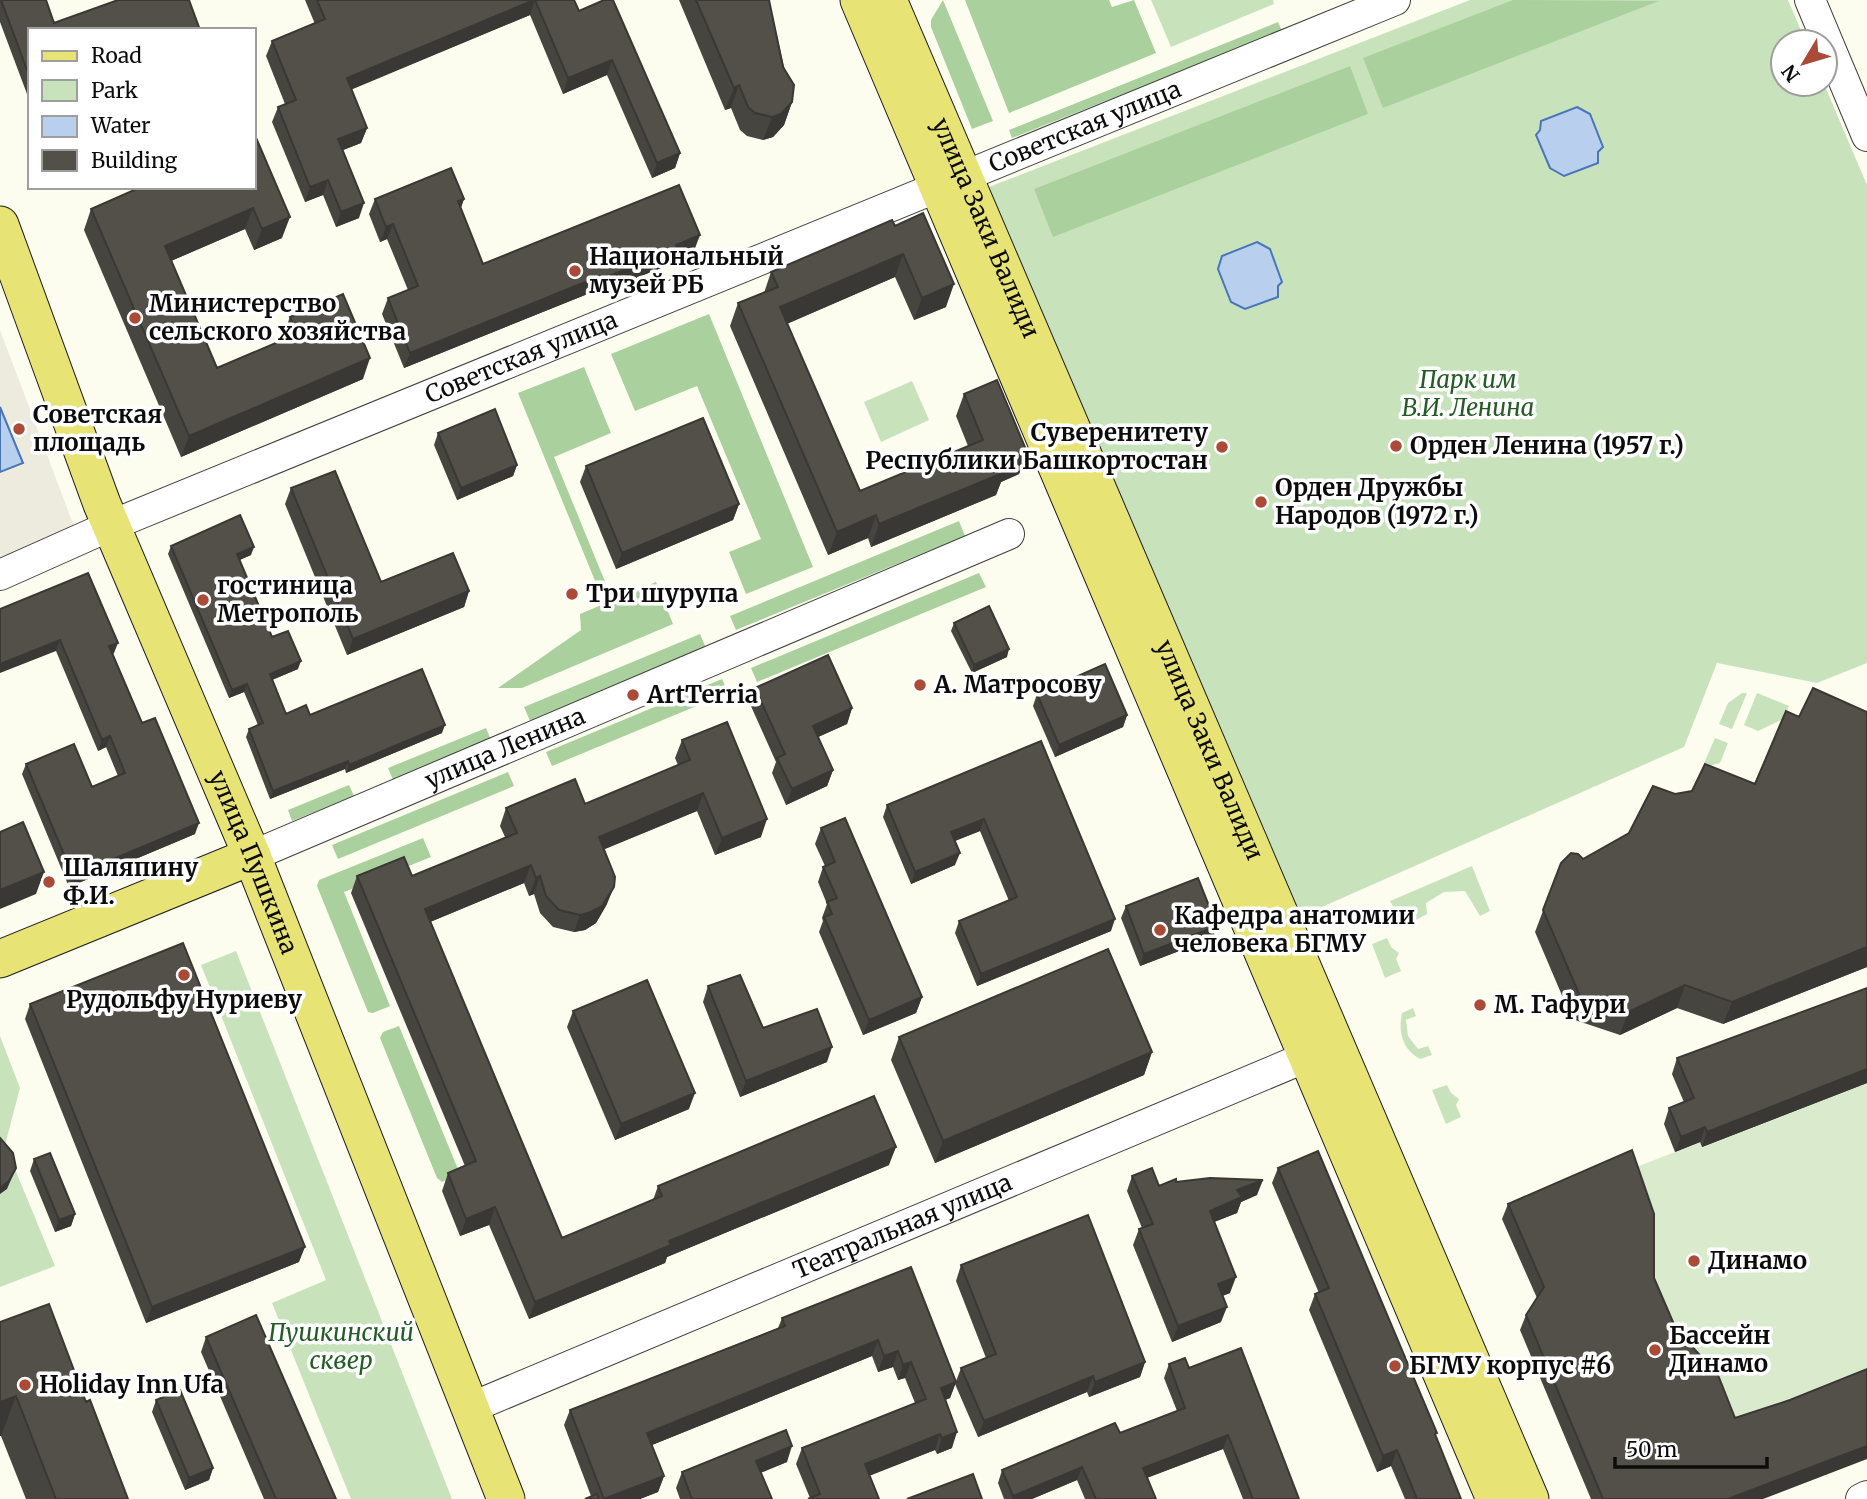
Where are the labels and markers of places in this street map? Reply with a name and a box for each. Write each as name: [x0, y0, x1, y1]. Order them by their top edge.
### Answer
place label: Национальный музей РБ: [589, 241, 784, 300]
marker: Национальный музей РБ: [567, 263, 583, 279]
place label: Министерство сельского хозяйства: [149, 288, 406, 347]
marker: Министерство сельского хозяйства: [127, 310, 143, 326]
place label: Советская площадь: [33, 399, 162, 458]
place label: Суверенитету Республики Башкортостан: [865, 417, 1209, 476]
marker: Советская площадь: [11, 421, 27, 437]
place label: Орден Ленина (1957 г.): [1410, 430, 1684, 461]
marker: Орден Ленина (1957 г.): [1388, 438, 1404, 454]
marker: Суверенитету Республики Башкортостан: [1214, 439, 1230, 455]
place label: Орден Дружбы Народов (1972 г.): [1275, 472, 1479, 531]
marker: Орден Дружбы Народов (1972 г.): [1253, 494, 1269, 510]
place label: гостиница Метрополь: [217, 570, 358, 629]
place label: Три шурупа: [586, 578, 738, 609]
marker: Три шурупа: [564, 586, 580, 602]
marker: гостиница Метрополь: [195, 592, 211, 608]
place label: А. Матросову: [933, 669, 1102, 700]
marker: А. Матросову: [912, 677, 928, 693]
place label: ArtTerria: [646, 679, 758, 710]
marker: ArtTerria: [625, 687, 641, 703]
place label: Шаляпину Ф.И.: [63, 852, 199, 911]
marker: Шаляпину Ф.И.: [41, 874, 57, 890]
place label: Кафедра анатомии человека БГМУ: [1174, 900, 1415, 959]
marker: Кафедра анатомии человека БГМУ: [1152, 922, 1168, 938]
marker: Рудольфу Нуриеву: [176, 967, 192, 983]
place label: Рудольфу Нуриеву: [66, 984, 303, 1015]
place label: М. Гафури: [1494, 989, 1626, 1020]
marker: М. Гафури: [1472, 997, 1488, 1013]
place label: Динамо: [1708, 1245, 1807, 1276]
marker: Динамо: [1686, 1253, 1702, 1269]
place label: Бассейн Динамо: [1669, 1320, 1771, 1379]
marker: Бассейн Динамо: [1647, 1342, 1663, 1358]
place label: БГМУ корпус #6: [1409, 1350, 1611, 1381]
marker: БГМУ корпус #6: [1387, 1358, 1403, 1374]
place label: Holiday Inn Ufa: [39, 1369, 224, 1400]
marker: Holiday Inn Ufa: [17, 1377, 33, 1393]

